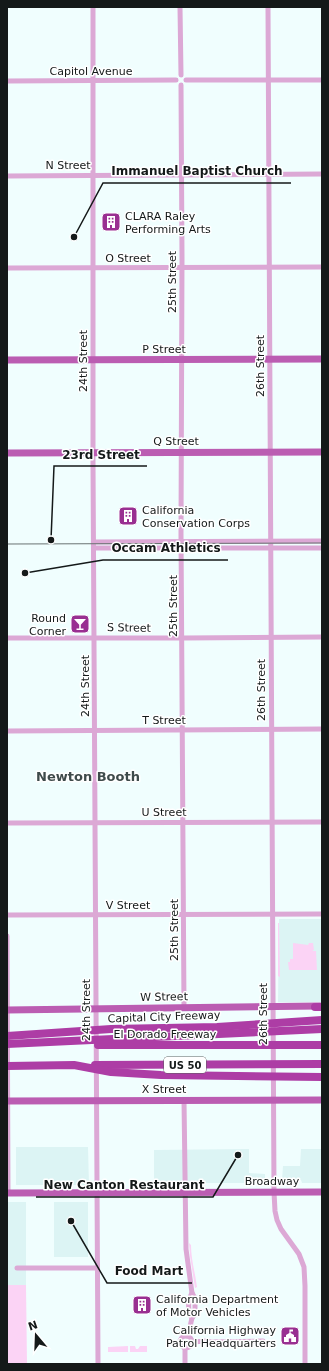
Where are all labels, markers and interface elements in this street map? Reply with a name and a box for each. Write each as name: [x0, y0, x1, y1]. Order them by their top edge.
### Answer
street label: Capitol Avenue: [50, 65, 133, 78]
street label: N Street: [45, 159, 91, 172]
callout: Immanuel Baptist Church: [103, 159, 291, 183]
text: Immanuel Baptist Church: [111, 164, 283, 178]
place label: CLARA Raley Performing Arts: [125, 210, 211, 236]
building icon: CLARA Raley Performing Arts: [100, 211, 122, 233]
street label: 25th Street: [166, 250, 179, 313]
street label: O Street: [105, 252, 151, 265]
street label: 24th Street: [77, 329, 90, 392]
street label: 26th Street: [254, 334, 267, 397]
street label: P Street: [142, 343, 186, 356]
street label: Q Street: [153, 435, 199, 448]
callout: 23rd Street: [54, 442, 147, 466]
text: 23rd Street: [62, 448, 140, 462]
place label: California Conservation Corps: [142, 504, 250, 530]
building icon: California Conservation Corps: [117, 505, 139, 527]
callout: Occam Athletics: [103, 536, 228, 560]
text: Occam Athletics: [111, 541, 221, 555]
street label: 25th Street: [167, 574, 180, 637]
place label: Round Corner: [29, 612, 66, 638]
bar icon: Round Corner: [69, 613, 91, 635]
street label: S Street: [107, 621, 152, 635]
street label: 24th Street: [79, 654, 92, 717]
street label: 26th Street: [255, 658, 268, 721]
street label: T Street: [141, 714, 187, 727]
district label: Newton Booth: [36, 769, 140, 784]
street label: U Street: [142, 806, 187, 819]
street label: 25th Street: [168, 898, 181, 961]
street label: V Street: [106, 899, 151, 912]
street label: 24th Street: [80, 978, 93, 1041]
street label: 26th Street: [257, 982, 270, 1045]
street label: W Street: [140, 990, 189, 1004]
street label: Capital City Freeway: [107, 1009, 221, 1025]
street label: El Dorado Freeway: [114, 1028, 217, 1041]
road number: US 50: [164, 1057, 206, 1073]
street label: X Street: [142, 1083, 187, 1096]
callout: New Canton Restaurant: [36, 1173, 213, 1197]
street label: Broadway: [245, 1175, 300, 1188]
text: New Canton Restaurant: [44, 1178, 205, 1192]
callout: Food Mart: [107, 1259, 192, 1283]
text: Food Mart: [115, 1264, 184, 1278]
place label: California Department of Motor Vehicles: [156, 1293, 279, 1319]
building icon: California Department of Motor Vehicles: [131, 1294, 153, 1316]
north arrow: [16, 1315, 56, 1355]
text: N: [26, 1318, 39, 1334]
place label: California Highway Patrol Headquarters: [166, 1324, 276, 1350]
public building icon: California Highway Patrol Headquarters: [279, 1325, 301, 1347]

